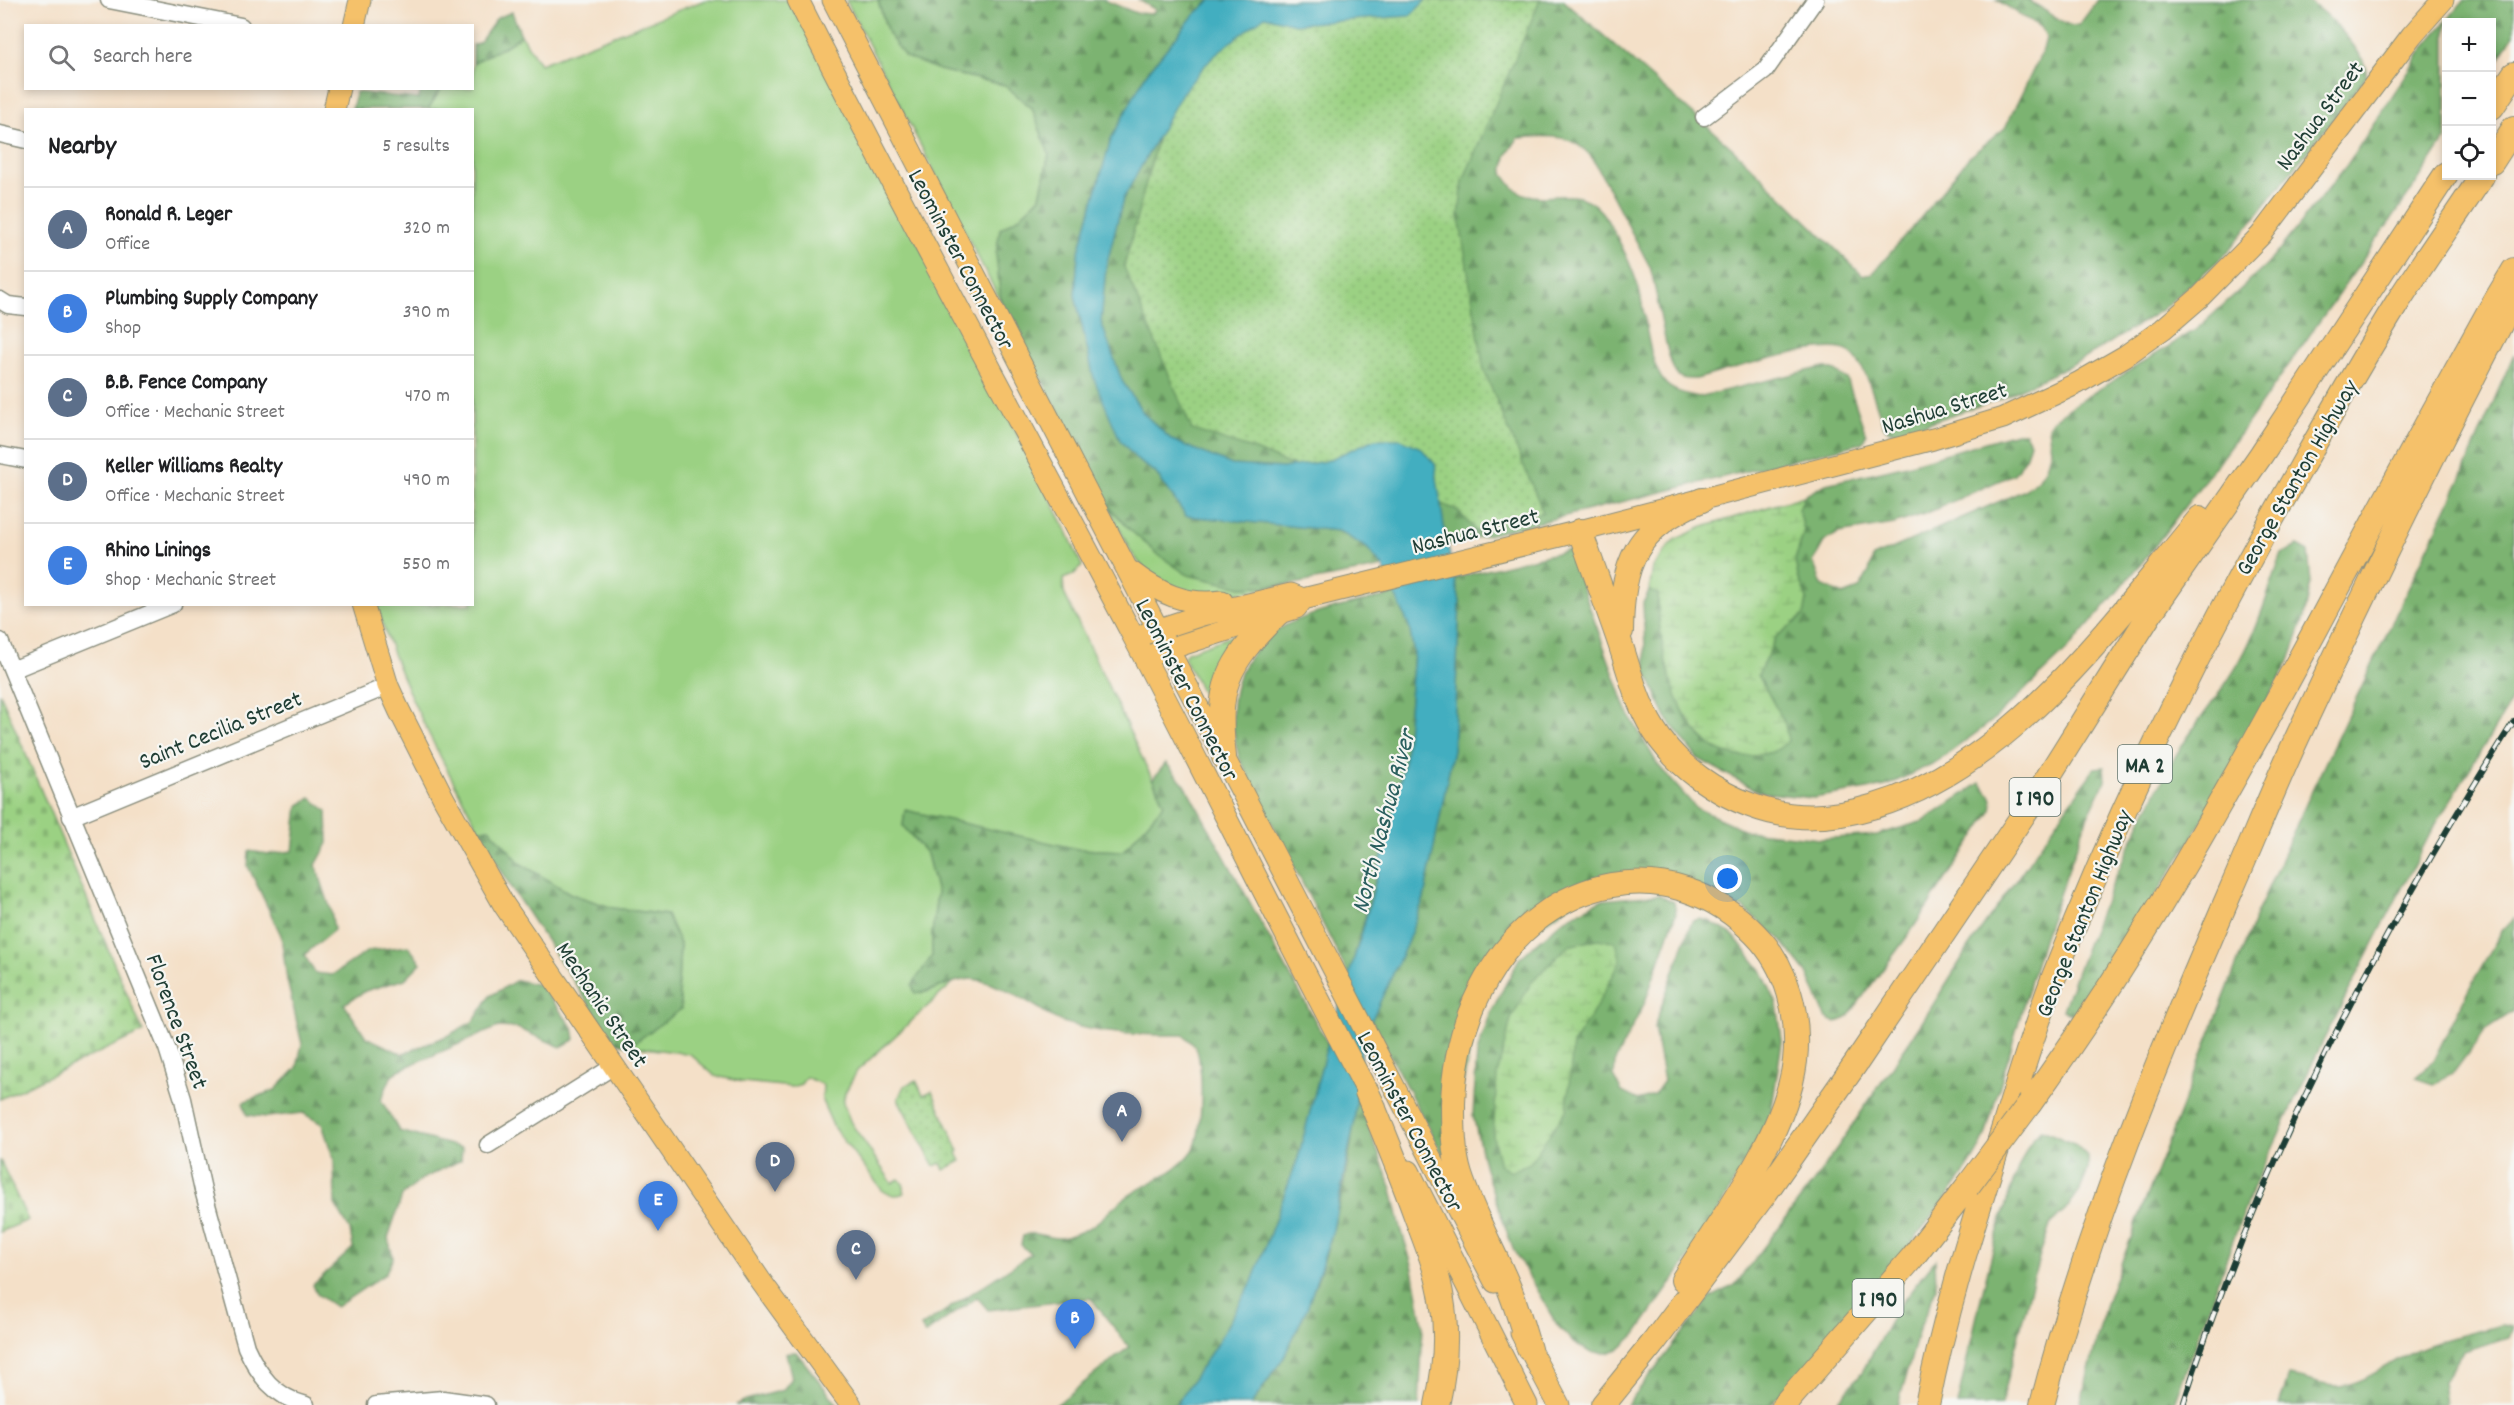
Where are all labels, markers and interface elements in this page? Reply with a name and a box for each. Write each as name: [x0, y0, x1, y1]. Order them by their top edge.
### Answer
map controls: [2442, 18, 2496, 180]
button: +: [2442, 18, 2496, 72]
search box: [24, 24, 474, 90]
icon: search: [45, 41, 78, 74]
text: Search here: [93, 42, 192, 73]
street label: Nashua Street: [2269, 55, 2374, 179]
button: −: [2442, 72, 2496, 126]
button: locate: [2442, 126, 2496, 180]
text: Nearby: [48, 129, 116, 166]
text: 5 results: [382, 133, 450, 161]
street label: Leominster Connector: [897, 164, 1021, 357]
text: Ronald R. Leger: [105, 200, 232, 231]
text: A: [62, 215, 73, 243]
text: 320 m: [403, 215, 450, 243]
text: Office: [105, 231, 150, 259]
text: Plumbing Supply Company: [105, 284, 317, 315]
text: B: [63, 299, 72, 327]
text: 390 m: [403, 299, 450, 327]
text: Shop: [105, 315, 141, 343]
text: B.B. Fence Company: [105, 368, 267, 399]
street label: George Stanton Highway: [2229, 373, 2369, 583]
street label: Nashua Street: [1878, 375, 2012, 445]
text: C: [63, 383, 72, 411]
text: 470 m: [405, 383, 450, 411]
text: Office · Mechanic Street: [105, 399, 285, 427]
text: Keller Williams Realty: [105, 452, 282, 483]
text: D: [62, 467, 73, 495]
text: 490 m: [403, 467, 450, 495]
text: Office · Mechanic Street: [105, 483, 285, 511]
street label: Nashua Street: [1409, 501, 1543, 565]
text: Rhino Linings: [105, 536, 211, 567]
text: E: [63, 551, 72, 579]
text: 550 m: [402, 551, 450, 579]
text: Shop · Mechanic Street: [105, 567, 276, 595]
street label: Leominster Connector: [1125, 593, 1246, 787]
street label: Saint Cecilia Street: [134, 684, 308, 780]
water label: North Nashua River: [1343, 723, 1428, 918]
road number: MA 2: [2118, 745, 2172, 783]
road number: I 190: [2010, 778, 2060, 816]
street label: George Stanton Highway: [2029, 804, 2143, 1023]
your location: [1713, 864, 1742, 893]
street label: Mechanic Street: [546, 936, 655, 1076]
street label: Florence Street: [135, 950, 215, 1095]
street label: Leominster Connector: [1346, 1026, 1470, 1219]
pin: A: [1102, 1092, 1142, 1142]
pin: D: [756, 1142, 794, 1192]
pin: E: [638, 1182, 678, 1231]
pin: C: [836, 1230, 876, 1280]
road number: I 190: [1852, 1279, 1904, 1317]
pin: B: [1056, 1300, 1094, 1349]

